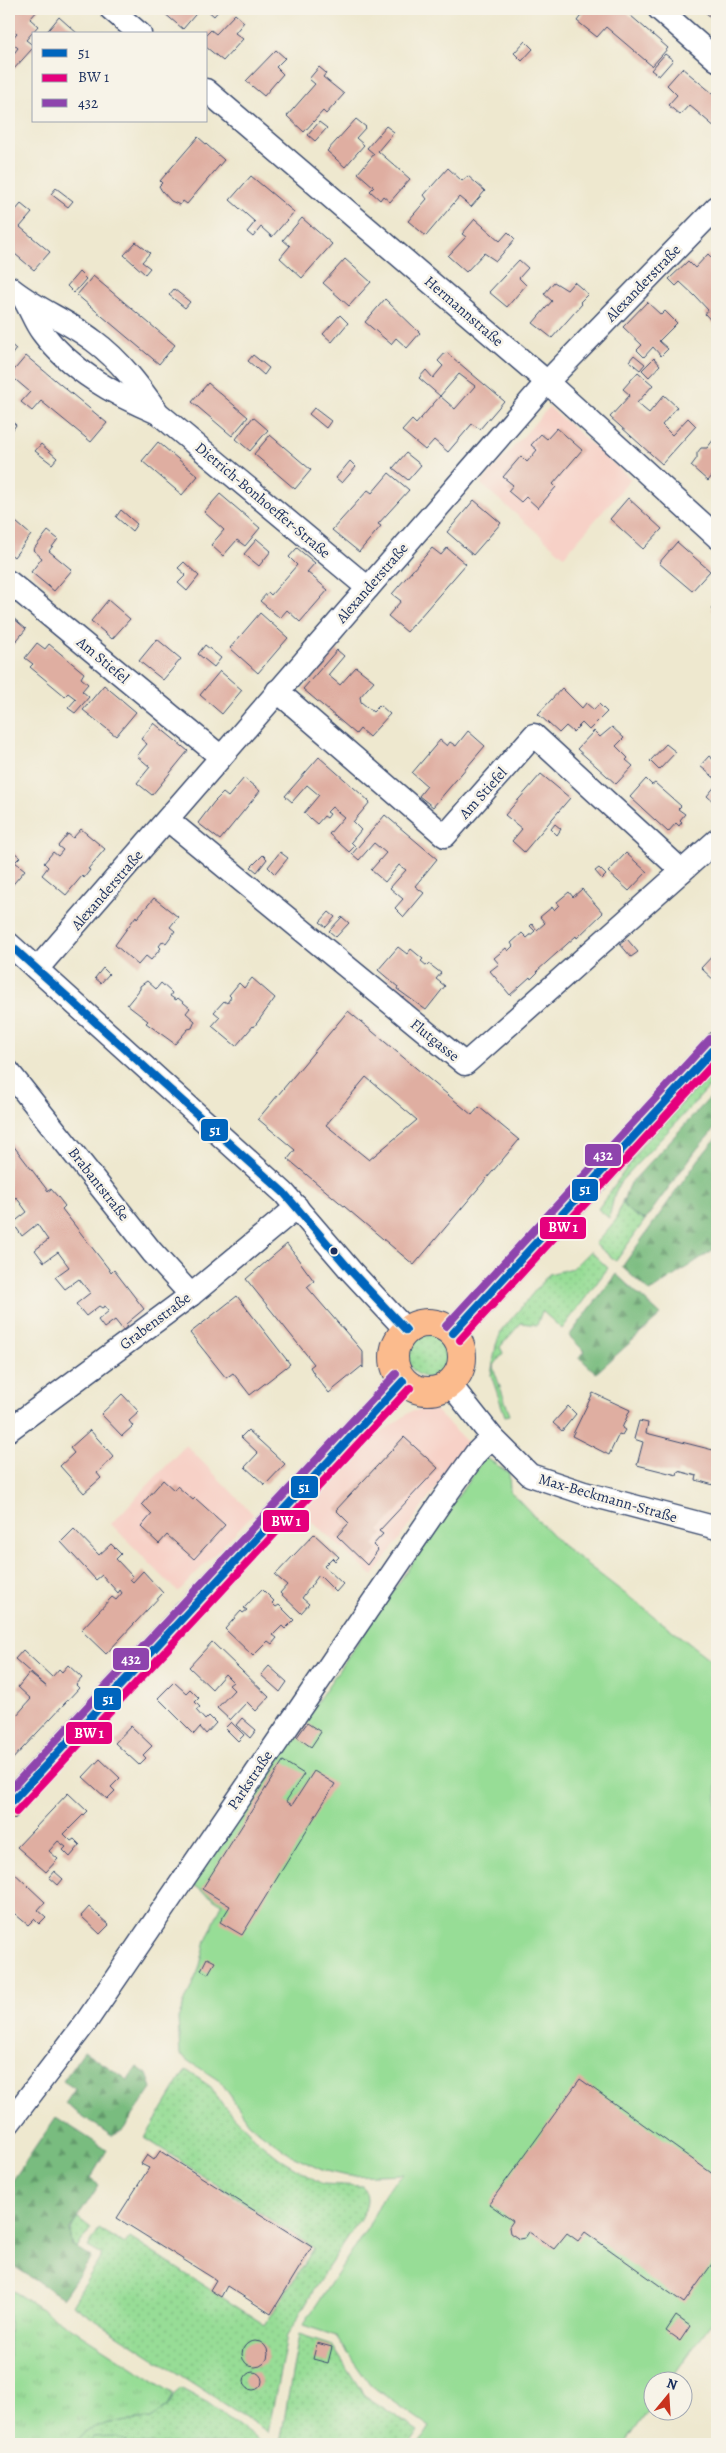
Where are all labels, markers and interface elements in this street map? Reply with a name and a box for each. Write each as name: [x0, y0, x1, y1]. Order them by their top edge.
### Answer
legend: [32, 32, 208, 122]
text: 51: [78, 43, 90, 63]
text: BW 1: [78, 67, 109, 87]
text: 432: [78, 93, 98, 113]
street label: Alexanderstraße: [600, 240, 685, 327]
street label: Hermannstraße: [420, 271, 508, 351]
street label: Dietrich-Bonhoeffer-Straße: [191, 437, 335, 563]
street label: Alexanderstraße: [331, 538, 413, 628]
street label: Am Stiefel: [72, 632, 134, 688]
street label: Am Stiefel: [454, 763, 512, 824]
street label: Alexanderstraße: [66, 845, 148, 935]
street label: Flutgasse: [406, 1014, 464, 1066]
line badge: 51: [200, 1118, 229, 1142]
text: 51: [210, 1121, 221, 1140]
street label: Brabantstraße: [64, 1143, 134, 1225]
line badge: 432: [584, 1143, 622, 1167]
text: 432: [593, 1146, 613, 1165]
line badge: 51: [571, 1178, 599, 1202]
text: 51: [580, 1180, 591, 1199]
line badge: BW 1: [539, 1216, 587, 1240]
text: BW 1: [548, 1218, 578, 1237]
unlabelled marker: [329, 1246, 339, 1256]
street label: Grabenstraße: [115, 1288, 195, 1354]
street label: Max-Beckmann-Straße: [536, 1469, 680, 1527]
line badge: 51: [290, 1475, 319, 1499]
text: 51: [299, 1478, 310, 1497]
line badge: BW 1: [262, 1509, 310, 1533]
text: BW 1: [271, 1512, 301, 1531]
line badge: 432: [112, 1647, 150, 1671]
text: 432: [121, 1650, 141, 1669]
line badge: 51: [93, 1687, 122, 1711]
text: 51: [103, 1690, 114, 1709]
line badge: BW 1: [65, 1721, 113, 1745]
text: BW 1: [74, 1724, 104, 1743]
street label: Parkstraße: [223, 1746, 277, 1813]
north arrow: [644, 2370, 694, 2420]
text: N: [664, 2374, 680, 2395]

